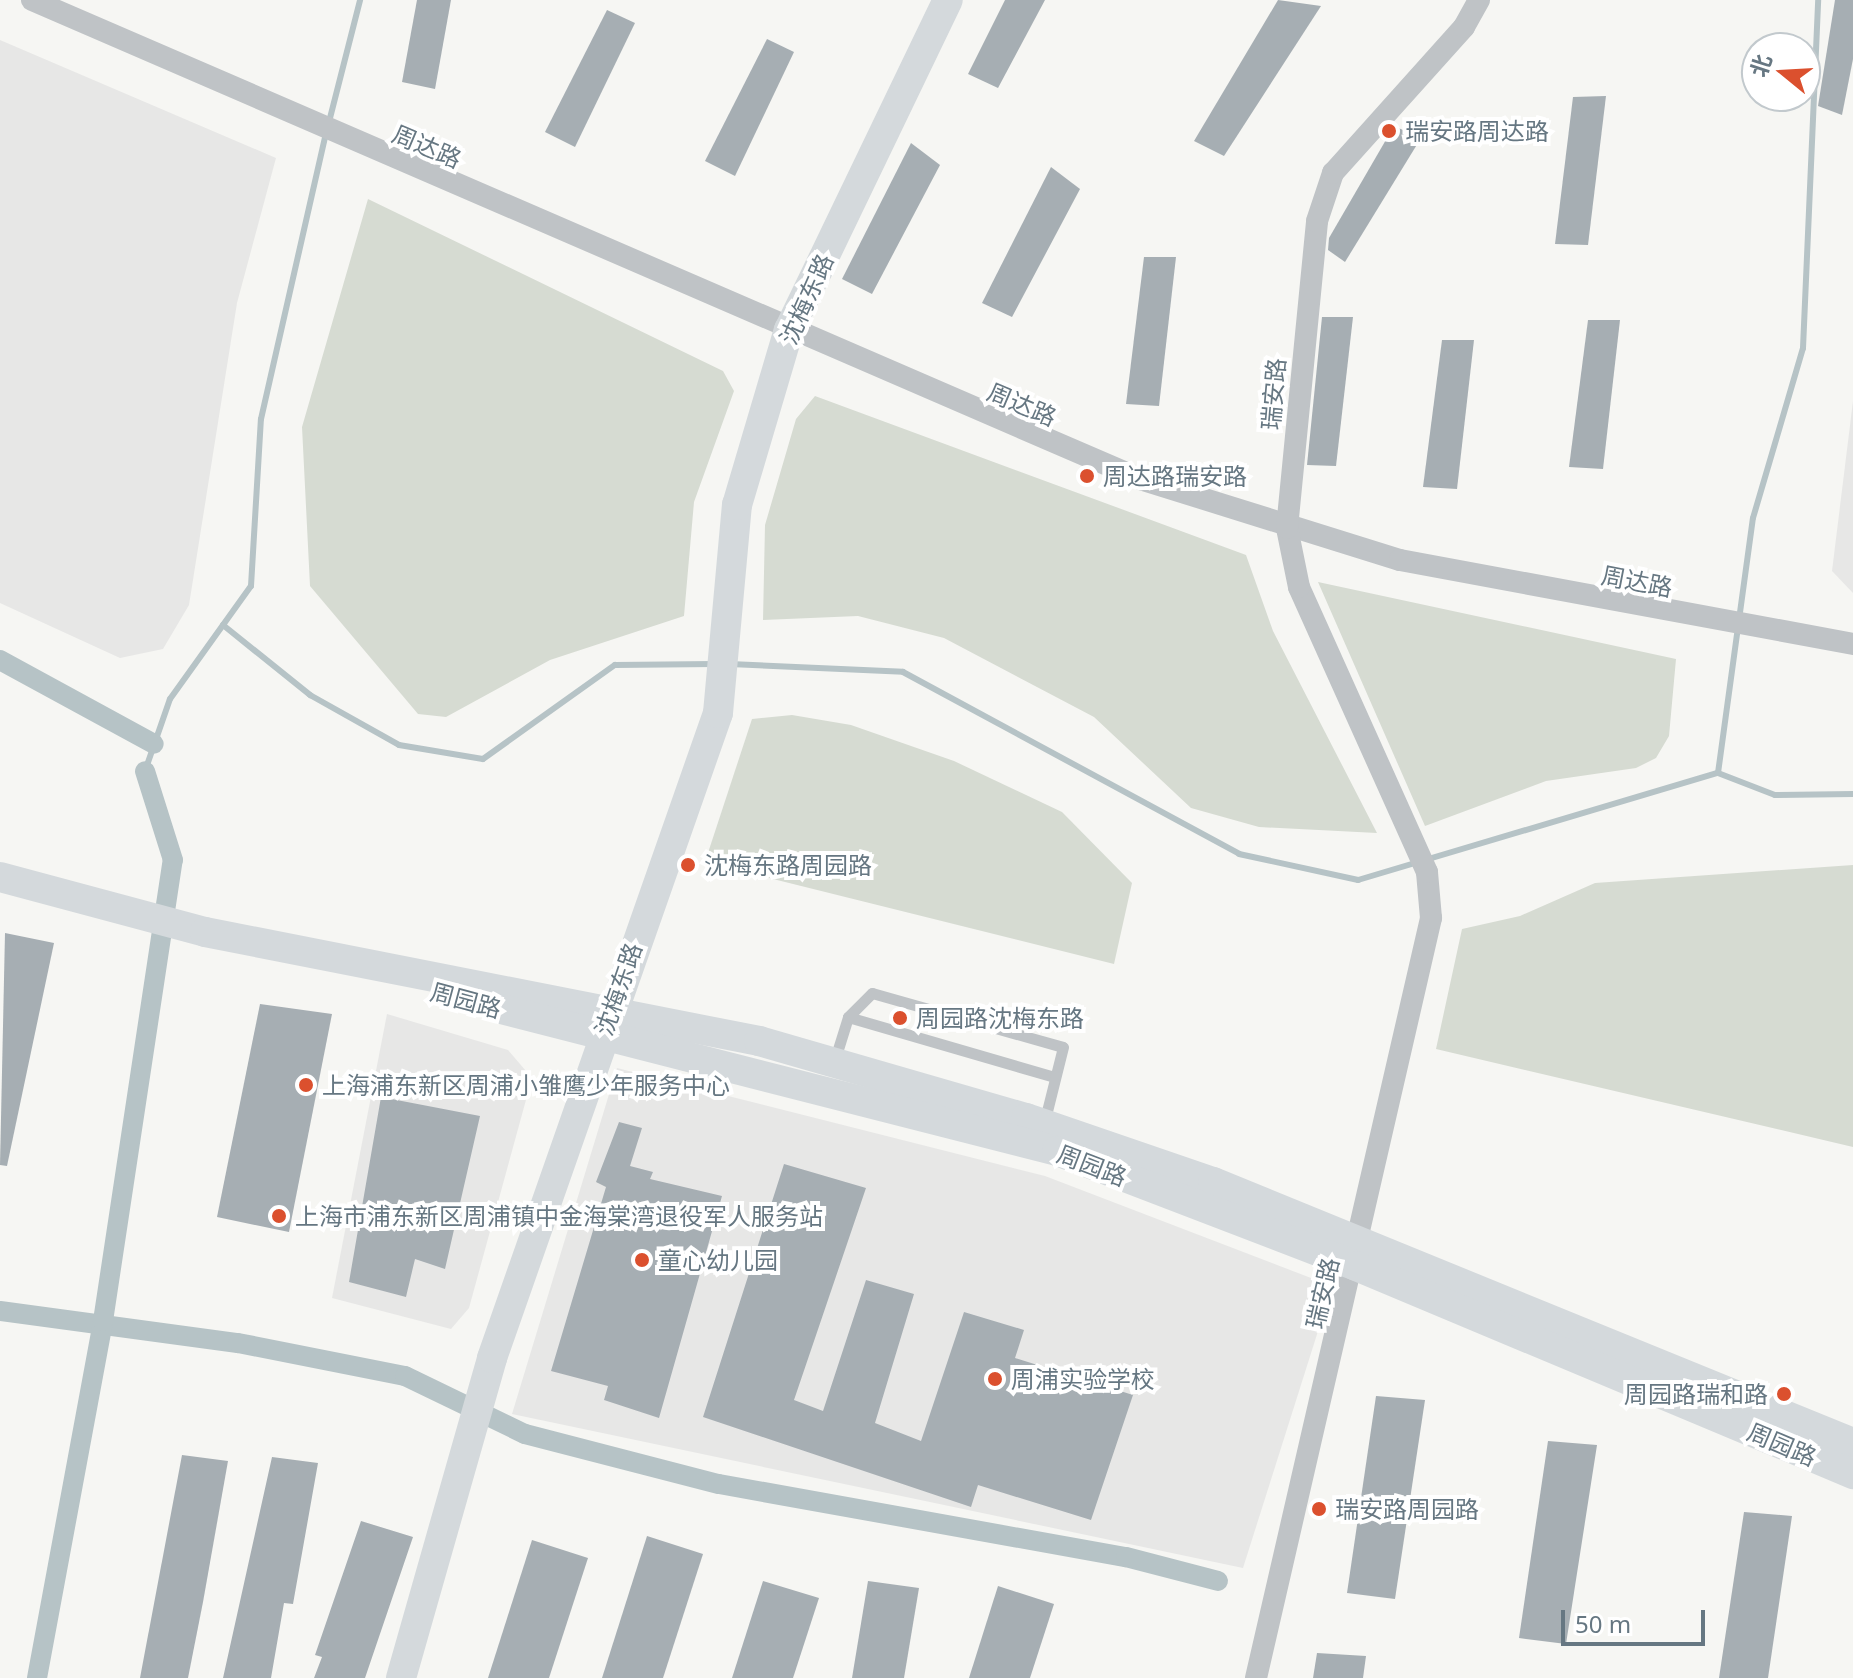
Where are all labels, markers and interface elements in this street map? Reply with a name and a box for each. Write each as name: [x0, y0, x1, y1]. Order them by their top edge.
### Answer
north arrow: [1741, 32, 1821, 112]
text: 北: [1742, 50, 1778, 80]
place label: 瑞安路周达路: [1405, 117, 1549, 145]
street label: 周达路: [388, 119, 466, 173]
marker: 瑞安路周达路: [1380, 122, 1398, 140]
street label: 沈梅东路: [773, 249, 839, 349]
street label: 瑞安路: [1256, 357, 1290, 431]
street label: 周达路: [983, 377, 1061, 431]
place label: 周达路瑞安路: [1103, 462, 1247, 490]
marker: 周达路瑞安路: [1078, 467, 1096, 485]
street label: 周达路: [1599, 560, 1675, 602]
place label: 沈梅东路周园路: [704, 851, 872, 879]
marker: 沈梅东路周园路: [679, 856, 697, 874]
street label: 沈梅东路: [589, 939, 647, 1039]
street label: 周园路: [427, 977, 505, 1023]
place label: 周园路沈梅东路: [916, 1004, 1084, 1032]
marker: 周园路沈梅东路: [891, 1009, 909, 1027]
place label: 上海浦东新区周浦小雏鹰少年服务中心: [322, 1071, 730, 1099]
marker: 上海浦东新区周浦小雏鹰少年服务中心: [297, 1076, 315, 1094]
street label: 周园路: [1053, 1139, 1131, 1191]
place label: 上海市浦东新区周浦镇中金海棠湾退役军人服务站: [295, 1202, 823, 1230]
marker: 上海市浦东新区周浦镇中金海棠湾退役军人服务站: [270, 1207, 288, 1225]
place label: 童心幼儿园: [658, 1246, 778, 1274]
marker: 童心幼儿园: [633, 1251, 651, 1269]
street label: 瑞安路: [1300, 1255, 1344, 1331]
place label: 周浦实验学校: [1011, 1365, 1155, 1393]
marker: 周浦实验学校: [986, 1370, 1004, 1388]
place label: 周园路瑞和路: [1624, 1380, 1768, 1408]
marker: 周园路瑞和路: [1775, 1385, 1793, 1403]
street label: 周园路: [1743, 1417, 1821, 1471]
place label: 瑞安路周园路: [1335, 1495, 1479, 1523]
marker: 瑞安路周园路: [1310, 1500, 1328, 1518]
scale bar: [1565, 1594, 1709, 1644]
text: 50 m: [1575, 1607, 1631, 1640]

